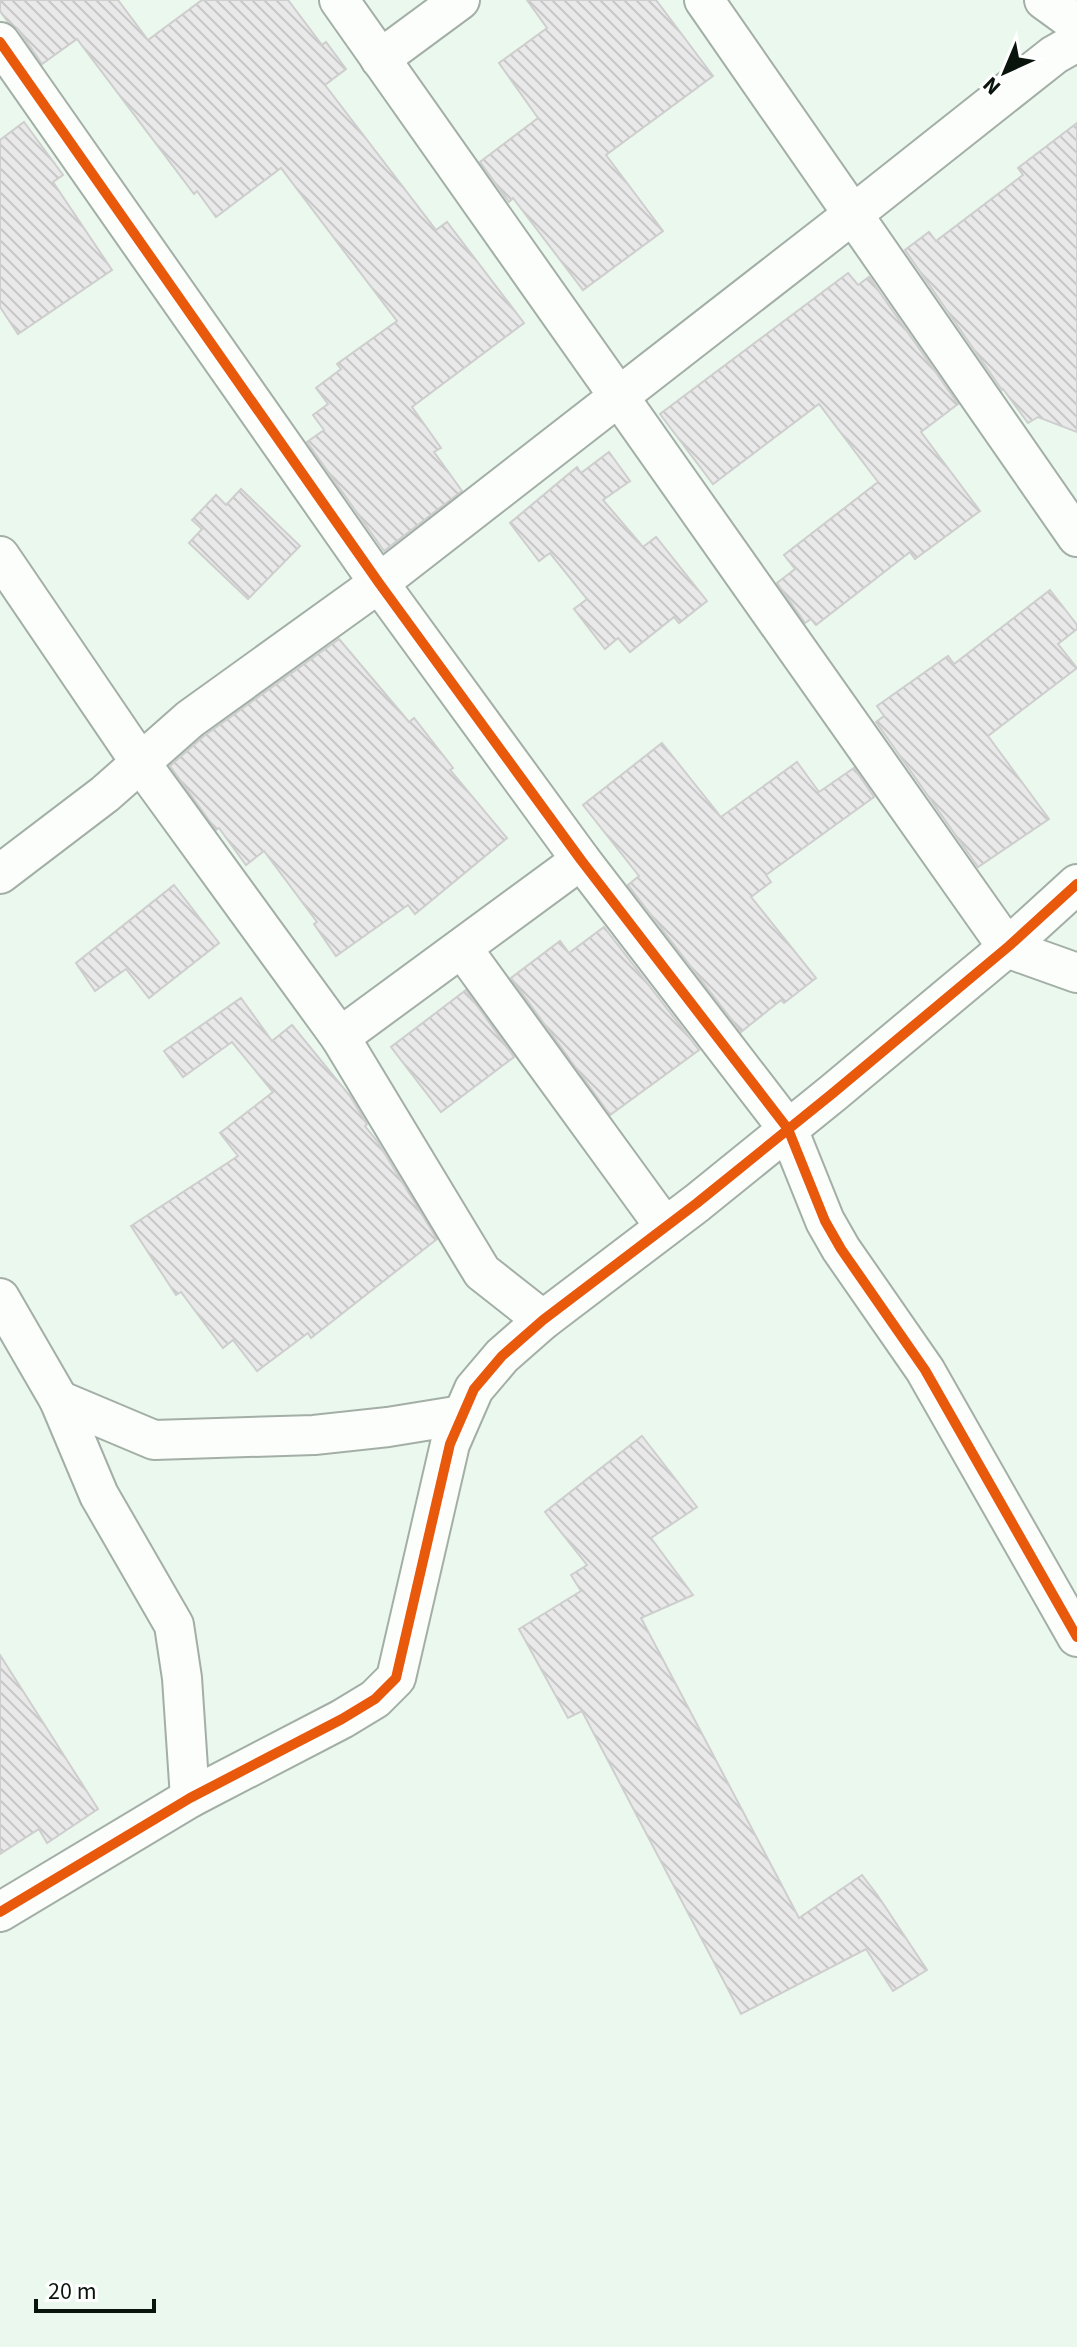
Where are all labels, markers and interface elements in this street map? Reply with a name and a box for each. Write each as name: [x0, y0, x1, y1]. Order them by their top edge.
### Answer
north arrow: [965, 32, 1045, 112]
text: N: [975, 69, 1008, 102]
scale bar: [36, 2263, 154, 2313]
text: 20 m: [48, 2274, 97, 2309]

